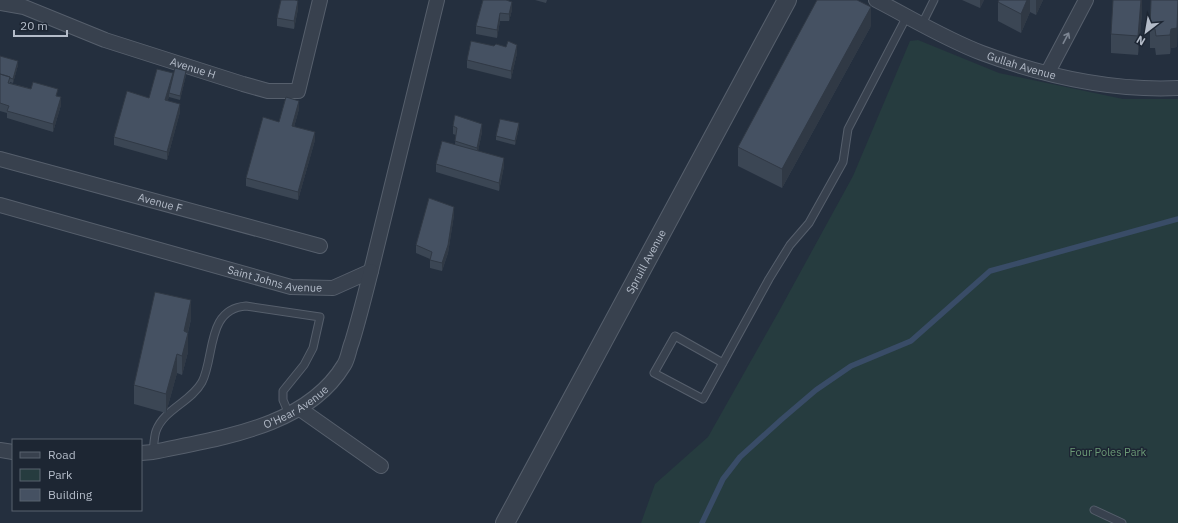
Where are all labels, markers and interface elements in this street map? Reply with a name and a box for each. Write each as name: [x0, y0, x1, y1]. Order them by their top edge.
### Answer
scale bar: [14, 12, 67, 38]
north arrow: [1126, 12, 1166, 52]
text: 20 m: [20, 18, 48, 33]
one-way arrow: [1063, 32, 1070, 44]
text: N: [1134, 33, 1148, 49]
street label: Gullah Avenue: [985, 48, 1057, 82]
street label: Avenue H: [168, 54, 217, 82]
street label: Avenue F: [136, 190, 184, 215]
street label: Spruill Avenue: [623, 227, 669, 296]
street label: Saint Johns Avenue: [226, 262, 322, 295]
street label: O'Hear Avenue: [261, 382, 331, 432]
legend: [12, 439, 142, 511]
park label: Four Poles Park: [1070, 445, 1147, 459]
text: Road: [48, 447, 76, 462]
text: Park: [48, 467, 73, 482]
text: Building: [48, 487, 93, 502]

